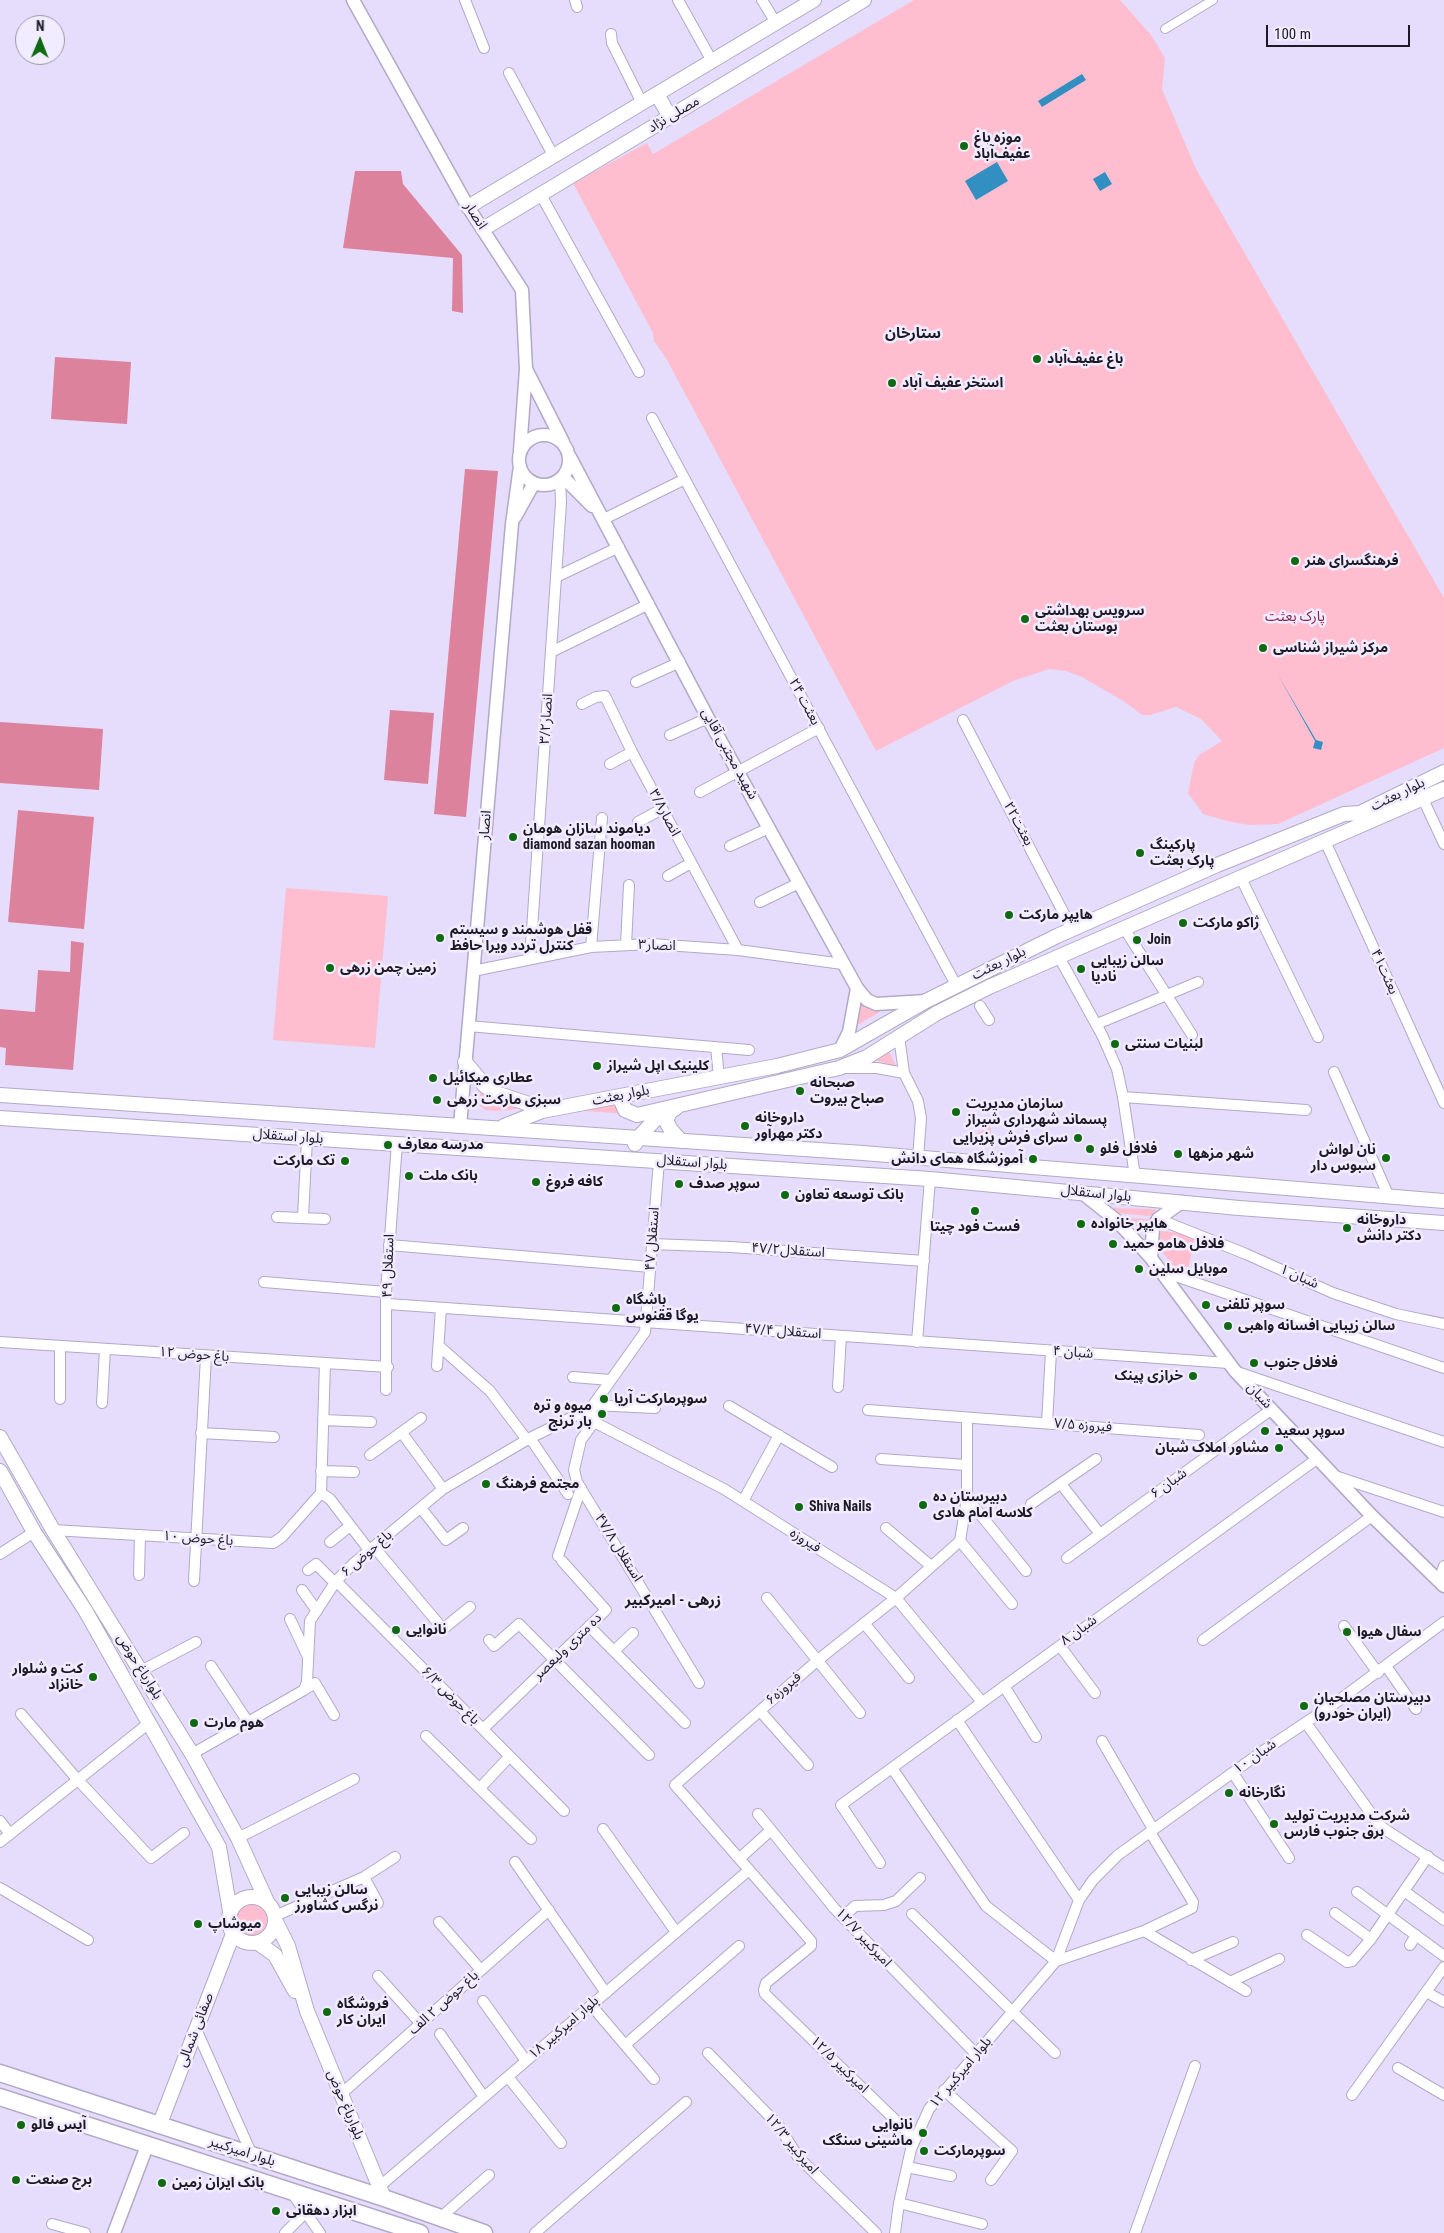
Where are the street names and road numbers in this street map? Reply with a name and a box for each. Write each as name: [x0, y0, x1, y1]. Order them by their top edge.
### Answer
street label: مصلی نژاد: [645, 93, 703, 137]
street label: انصار: [460, 199, 490, 233]
street label: بعثت ۲۴: [785, 676, 823, 728]
street label: انصار۳/۲: [537, 693, 557, 745]
street label: شهید مجتبی آقایی: [697, 705, 761, 803]
street label: بلوار بعثت: [1368, 775, 1428, 815]
street label: انصار۳/۸: [645, 787, 683, 839]
street label: بعثت۲۲: [999, 799, 1037, 849]
street label: انصار: [476, 810, 496, 840]
street label: انصار۳: [638, 937, 676, 955]
street label: بلوار بعثت: [969, 944, 1029, 984]
street label: بعثت۴۱: [1367, 947, 1401, 997]
street label: بلوار بعثت: [591, 1082, 651, 1110]
street label: بلوار استقلال: [252, 1126, 324, 1148]
street label: بلوار استقلال: [656, 1152, 728, 1174]
street label: بلوار استقلال: [1060, 1182, 1132, 1206]
street label: ۴۷ استقلال: [642, 1207, 664, 1271]
street label: ۴۹ استقلال: [379, 1234, 399, 1298]
street label: استقلال۴۷/۲: [751, 1240, 825, 1262]
street label: ۱ شبان: [1277, 1261, 1321, 1293]
street label: ۴۷/۴ استقلال: [744, 1321, 822, 1343]
street label: ۴ شبان: [1052, 1343, 1094, 1363]
street label: ۱۲ باغ حوض: [158, 1344, 230, 1366]
street label: شبان: [1243, 1380, 1275, 1412]
street label: ۷/۵ فیروزه: [1054, 1416, 1112, 1436]
street label: ۶ شبان: [1148, 1465, 1190, 1503]
street label: ۴۷/۸ استقلال: [590, 1511, 646, 1585]
street label: فیروزه: [786, 1525, 824, 1557]
street label: ۶ باغ حوض: [338, 1527, 396, 1581]
street label: ۱۰ باغ حوض: [162, 1528, 234, 1550]
street label: ده متری ولیعصر: [530, 1610, 606, 1684]
street label: ۸ شبان: [1058, 1612, 1100, 1650]
street label: بلوارباغ حوض: [112, 1631, 166, 1703]
street label: ۶/۳ باغ حوض: [417, 1663, 483, 1729]
street label: فیروزه۶: [763, 1669, 805, 1709]
street label: ۱۰ شبان: [1230, 1736, 1280, 1778]
street label: ۱۲/۷ امیرکبیر: [831, 1905, 895, 1971]
street label: باغ حوض ۲ الف: [406, 1967, 482, 2039]
street label: صفائی شمالی: [174, 1991, 218, 2069]
street label: ۱۸ بلوار امیرکبیر: [525, 1993, 603, 2063]
street label: ۱۲/۵ امیرکبیر: [806, 2033, 872, 2097]
street label: ۱۲ بلوار امیرکبیر: [926, 2034, 996, 2112]
street label: بلوارباغ حوض: [323, 2068, 367, 2142]
street label: ۱۲/۳ امیرکبیر: [761, 2110, 821, 2178]
street label: بلوار امیرکبیر: [207, 2133, 277, 2171]

